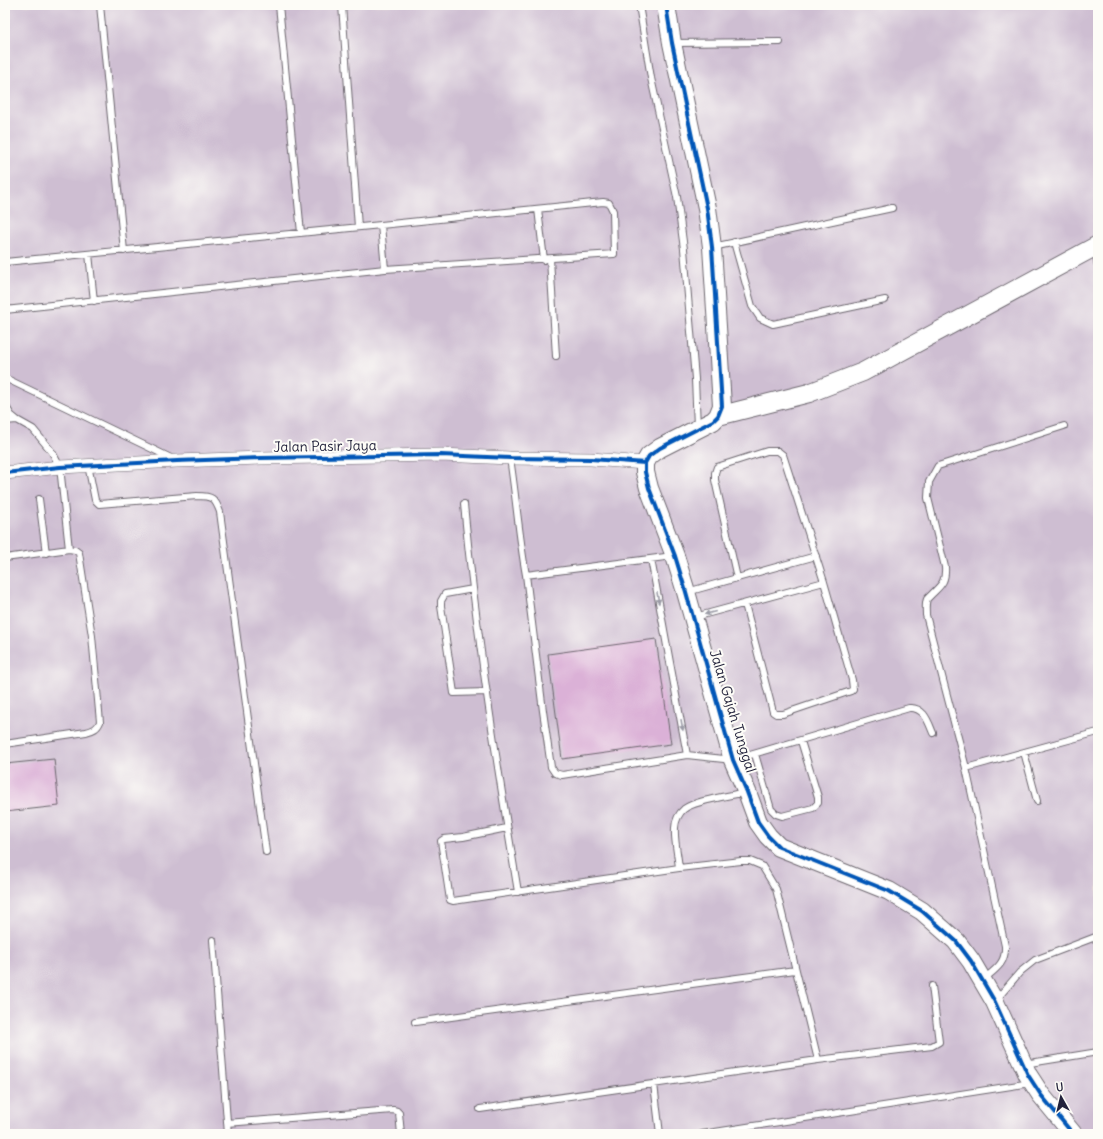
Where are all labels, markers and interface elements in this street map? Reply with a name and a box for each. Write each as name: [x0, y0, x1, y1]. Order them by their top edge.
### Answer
street label: Jalan Pasir Jaya: [273, 436, 377, 456]
one-way arrow: [656, 591, 662, 604]
one-way arrow: [704, 611, 716, 617]
street label: Jalan Gajah Tunggal: [706, 647, 760, 775]
one-way arrow: [679, 719, 685, 732]
north arrow: [1041, 1077, 1081, 1117]
text: U: [1055, 1080, 1064, 1095]

